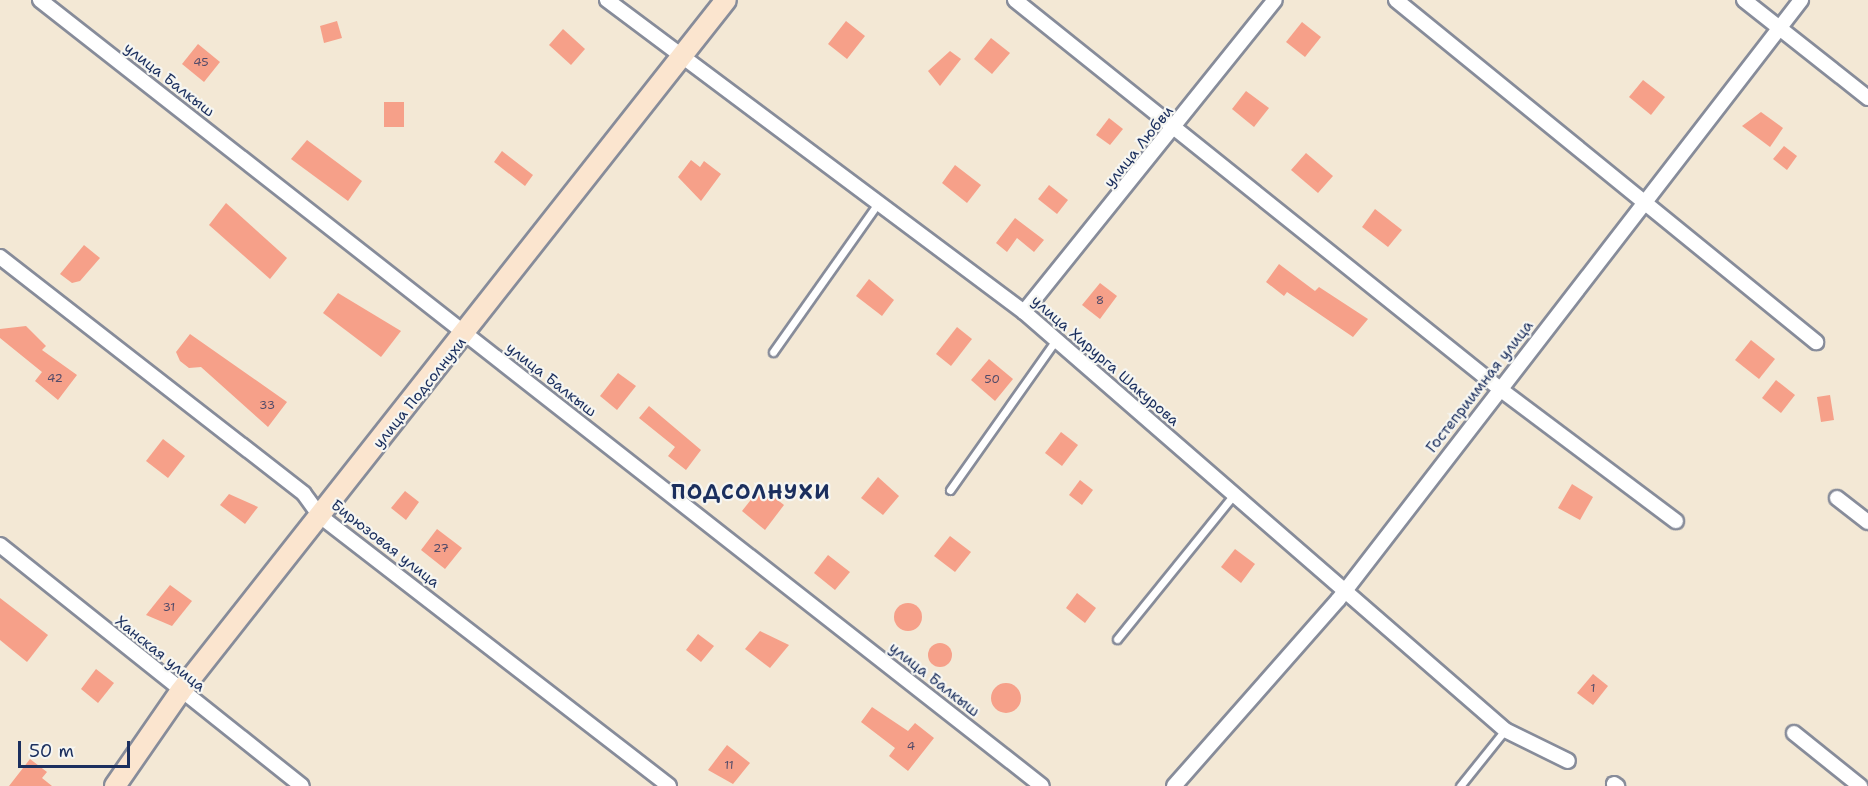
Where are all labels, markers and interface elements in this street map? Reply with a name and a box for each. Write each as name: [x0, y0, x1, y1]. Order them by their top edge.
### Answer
street label: улица Балкыш: [120, 39, 218, 121]
house number: 45: [193, 56, 209, 70]
street label: улица Любви: [1101, 103, 1177, 191]
street label: улица Хирурга Шакурова: [1027, 292, 1183, 430]
house number: 8: [1096, 294, 1104, 308]
street label: Гостеприимная улица: [1423, 317, 1537, 457]
street label: улица Подсолнухи: [370, 334, 470, 452]
street label: улица Балкыш: [502, 339, 600, 421]
house number: 42: [47, 372, 63, 386]
house number: 50: [984, 373, 1000, 387]
house number: 33: [259, 399, 275, 413]
district label: ПОДСОЛНУХИ: [671, 479, 831, 505]
street label: Бирюзовая улица: [327, 496, 443, 592]
house number: 27: [433, 542, 449, 556]
house number: 31: [163, 601, 175, 615]
street label: Ханская улица: [111, 612, 209, 696]
street label: улица Балкыш: [885, 639, 983, 721]
house number: 1: [1590, 682, 1596, 696]
scale bar: [21, 729, 134, 767]
text: 50 m: [29, 739, 74, 763]
house number: 4: [907, 740, 915, 754]
house number: 11: [724, 759, 734, 773]

